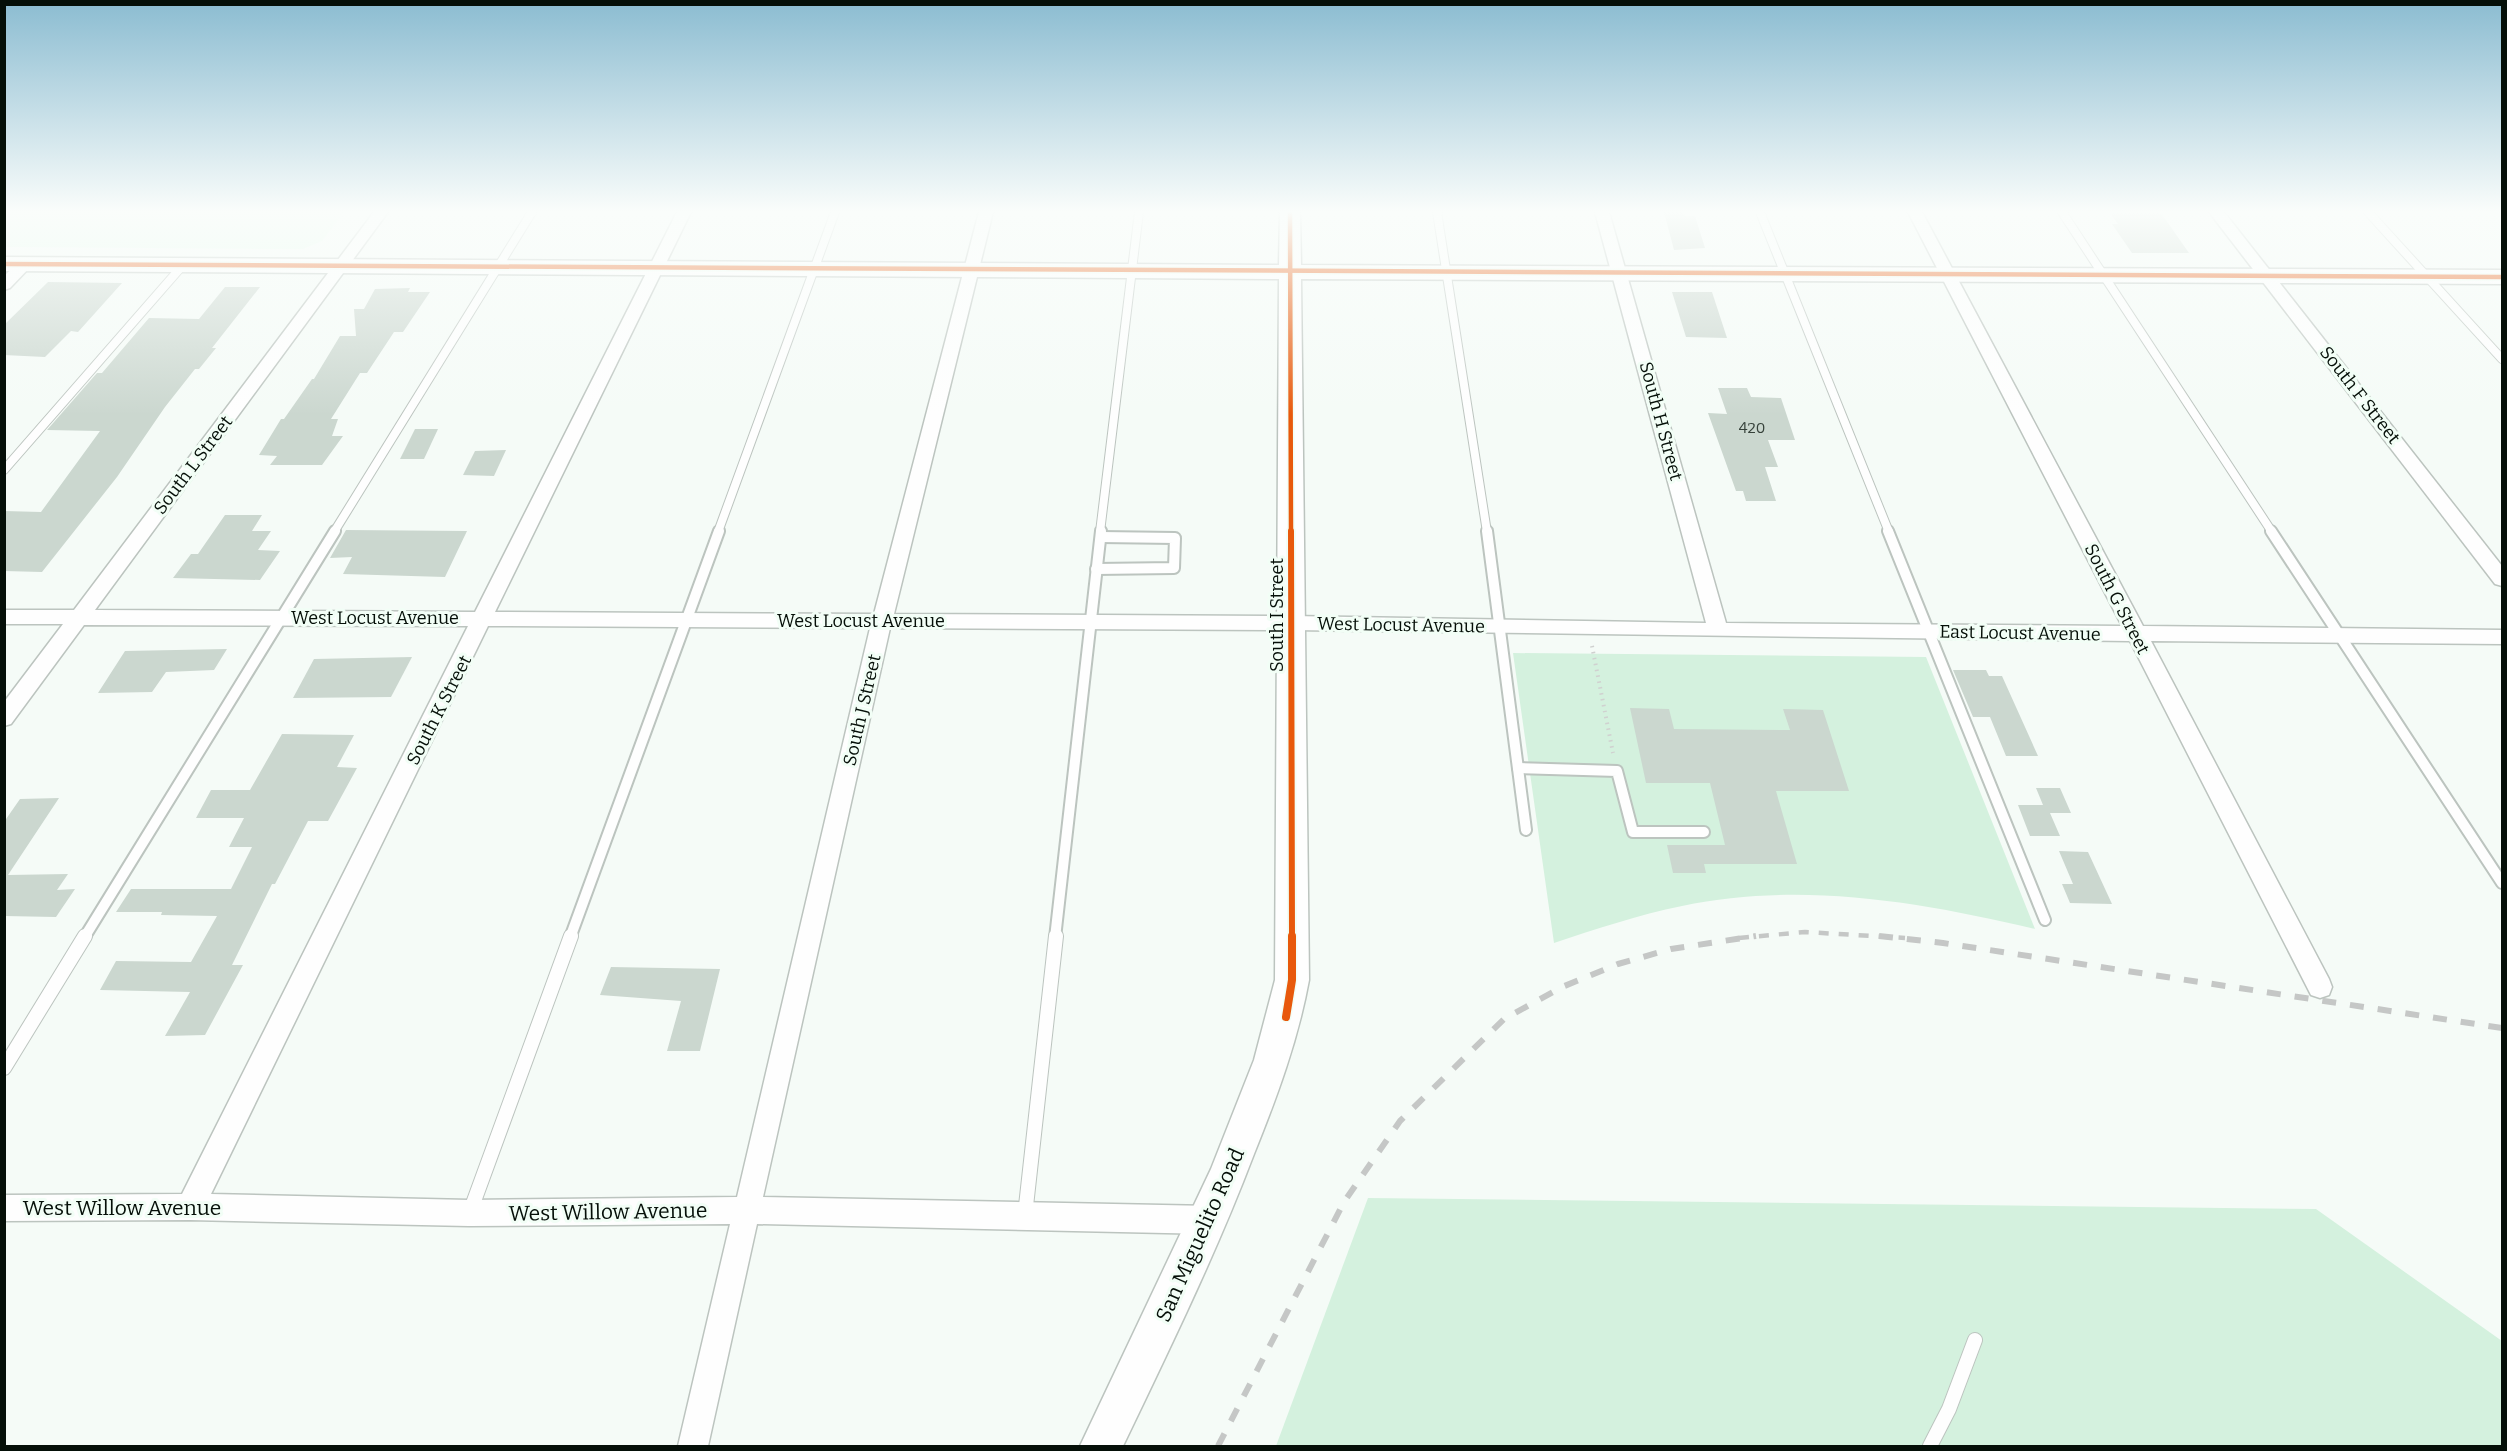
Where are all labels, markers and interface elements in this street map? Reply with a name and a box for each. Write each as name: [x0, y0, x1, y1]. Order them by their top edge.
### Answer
street label: South F Street: [2315, 342, 2405, 449]
street label: South H Street: [1635, 359, 1688, 483]
street label: South L Street: [149, 411, 237, 519]
house number: 420: [1739, 419, 1765, 437]
street label: South G Street: [2080, 540, 2154, 658]
street label: South I Street: [1266, 558, 1288, 672]
street label: West Locust Avenue: [291, 607, 459, 629]
street label: West Locust Avenue: [777, 610, 945, 632]
street label: West Locust Avenue: [1317, 613, 1485, 637]
street label: East Locust Avenue: [1939, 621, 2101, 645]
street label: South K Street: [402, 651, 476, 769]
street label: South J Street: [839, 652, 886, 768]
street label: San Miguelito Road: [1150, 1144, 1250, 1326]
street label: West Willow Avenue: [23, 1195, 221, 1221]
street label: West Willow Avenue: [508, 1197, 708, 1227]

